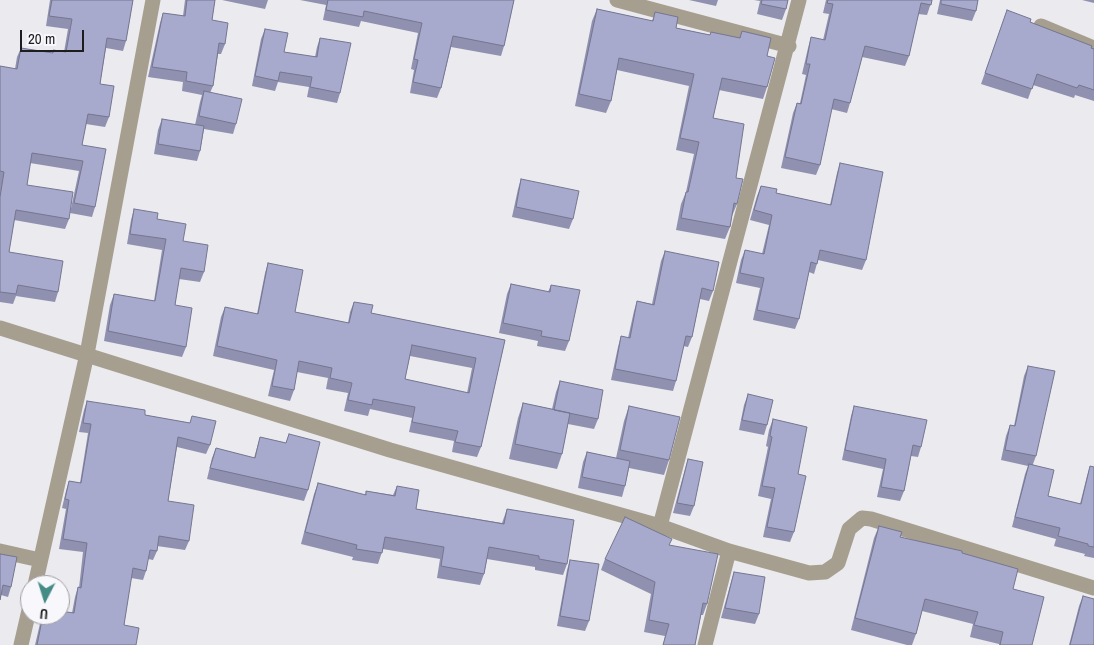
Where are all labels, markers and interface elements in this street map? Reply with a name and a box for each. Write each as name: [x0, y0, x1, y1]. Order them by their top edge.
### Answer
scale bar: [22, 20, 86, 52]
text: 20 m: [28, 28, 55, 49]
north arrow: [20, 575, 70, 625]
text: U: [39, 605, 49, 623]

